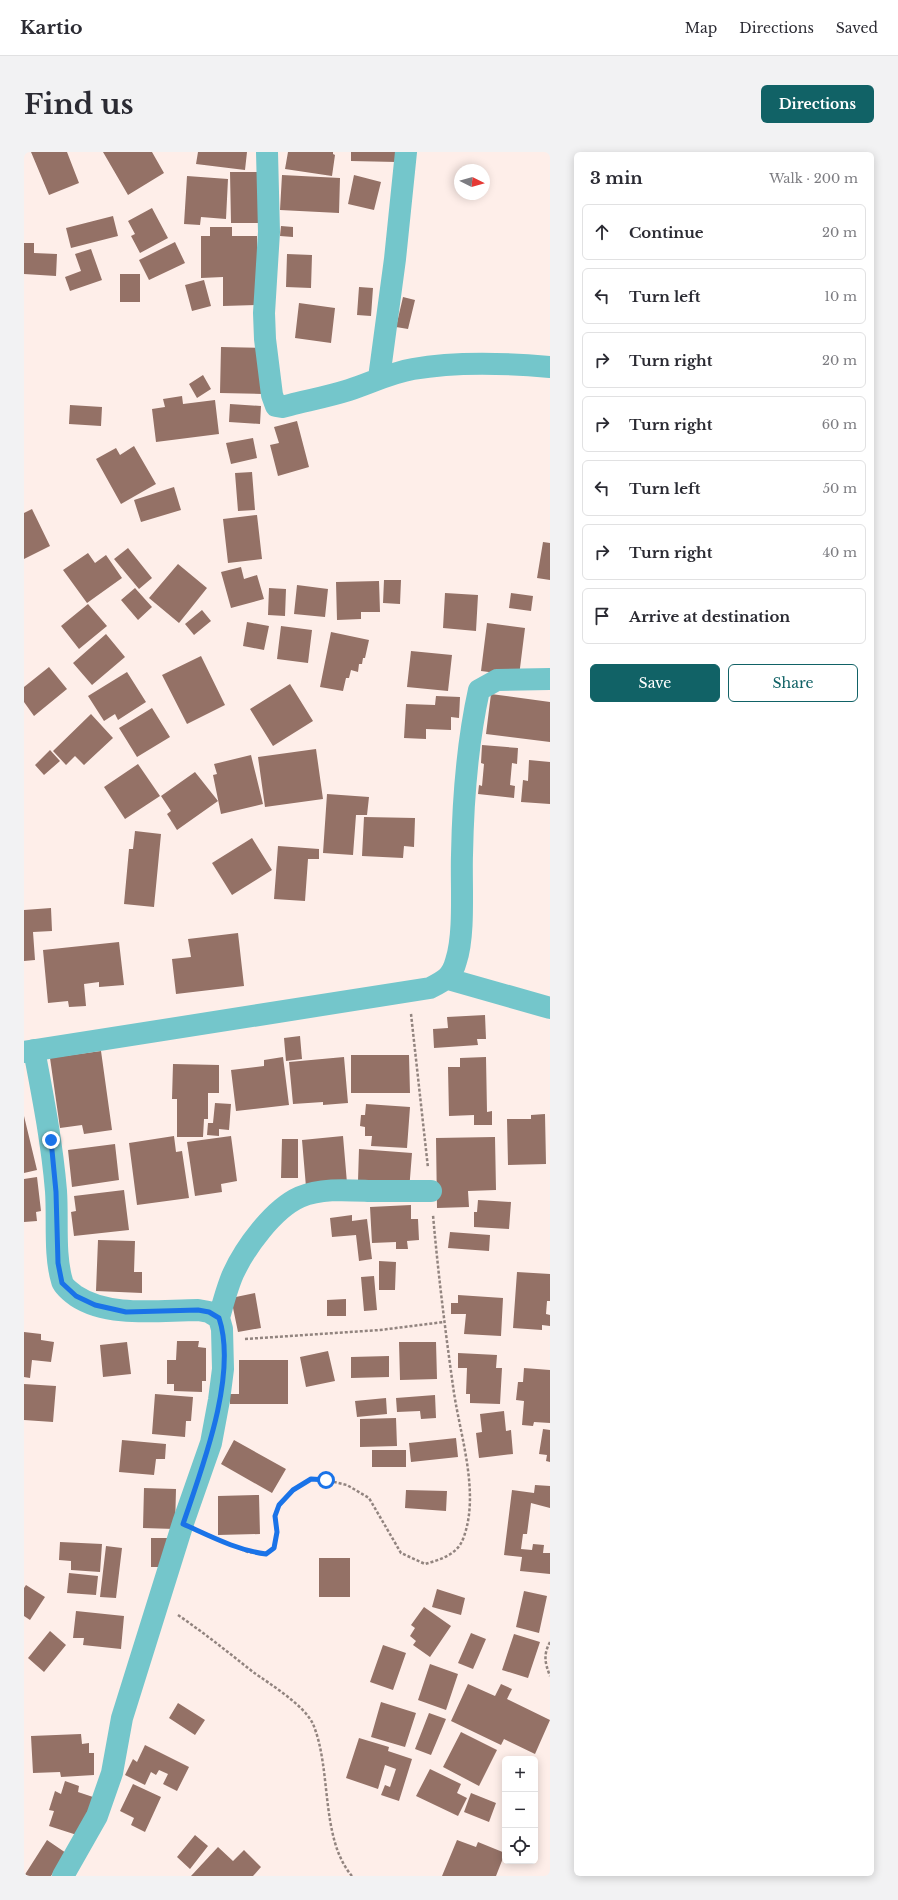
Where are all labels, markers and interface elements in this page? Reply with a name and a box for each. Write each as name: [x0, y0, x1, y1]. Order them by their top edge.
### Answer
text: Kartio: [20, 16, 83, 39]
text: Map: [685, 19, 717, 37]
text: Directions: [739, 19, 814, 37]
text: Saved: [836, 19, 878, 37]
button: Directions: [761, 85, 874, 123]
text: Find us: [24, 87, 134, 122]
north arrow: [454, 164, 490, 200]
text: 3 min: [590, 168, 643, 189]
text: Walk · 200 m: [769, 170, 858, 187]
icon: ahead: [591, 221, 613, 243]
text: Continue: [629, 223, 704, 242]
text: 20 m: [822, 224, 857, 241]
icon: left: [591, 285, 613, 307]
text: Turn left: [629, 287, 700, 306]
text: 10 m: [824, 288, 857, 305]
icon: right: [591, 349, 613, 371]
text: Turn right: [629, 351, 712, 370]
text: 20 m: [822, 352, 857, 369]
icon: right: [591, 413, 613, 435]
text: Turn right: [629, 415, 712, 434]
text: 60 m: [822, 416, 857, 433]
icon: left: [591, 477, 613, 499]
text: Turn left: [629, 479, 700, 498]
text: 50 m: [823, 480, 857, 497]
icon: right: [591, 541, 613, 563]
text: Turn right: [629, 543, 712, 562]
text: 40 m: [822, 544, 857, 561]
icon: arrive: [591, 605, 613, 627]
text: Arrive at destination: [629, 607, 790, 626]
button: Save: [590, 664, 720, 702]
button: Share: [728, 664, 858, 702]
route end: [42, 1131, 60, 1149]
route start: [317, 1471, 335, 1489]
map controls: [502, 1756, 538, 1864]
button: +: [502, 1756, 538, 1792]
button: −: [502, 1792, 538, 1828]
button: locate: [502, 1828, 538, 1864]

